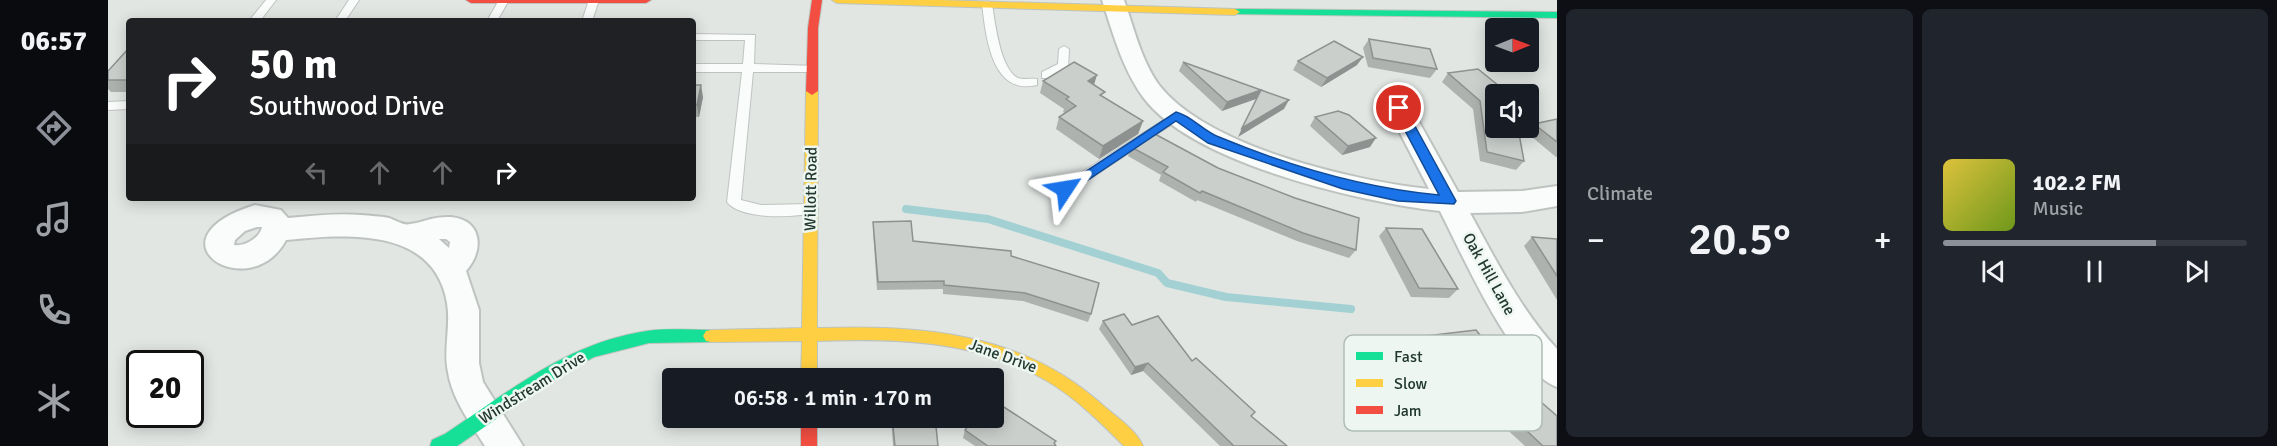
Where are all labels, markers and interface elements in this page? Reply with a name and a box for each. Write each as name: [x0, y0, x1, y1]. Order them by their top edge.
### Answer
north arrow: [1485, 18, 1539, 72]
map controls: [1485, 18, 1539, 138]
text: 06:57: [21, 25, 87, 58]
text: 50 m: [249, 39, 338, 90]
icon: right: [150, 42, 228, 120]
pin: [1373, 82, 1424, 133]
button: sound: [1485, 84, 1539, 138]
text: Southwood Drive: [249, 90, 444, 123]
icon: arrive: [1382, 91, 1415, 124]
icon: directions: [33, 107, 75, 149]
street label: Willott Road: [800, 147, 822, 231]
icon: left: [300, 156, 333, 189]
icon: ahead: [363, 156, 396, 189]
icon: ahead: [426, 156, 459, 189]
icon: right: [489, 156, 522, 189]
position arrow: [1033, 157, 1097, 221]
text: 102.2 FM: [2033, 169, 2121, 196]
text: Climate: [1587, 181, 1653, 206]
text: Music: [2033, 196, 2083, 221]
icon: music: [33, 198, 75, 240]
text: 20.5°: [1688, 212, 1791, 267]
text: −: [1587, 220, 1605, 261]
text: +: [1874, 220, 1892, 261]
street label: Oak Hill Lane: [1458, 229, 1520, 319]
icon: previous: [1977, 255, 2010, 288]
icon: pause: [2078, 255, 2111, 288]
icon: next: [2180, 255, 2213, 288]
icon: phone: [33, 289, 75, 331]
street label: Jane Drive: [966, 334, 1040, 378]
legend: [1344, 335, 1542, 431]
street label: Windstream Drive: [475, 347, 589, 429]
text: Fast: [1394, 347, 1423, 367]
speed limit sign: 20: [126, 350, 204, 428]
text: Slow: [1394, 374, 1428, 394]
icon: climate: [33, 380, 75, 422]
text: 06:58 · 1 min · 170 m: [734, 384, 932, 411]
text: Jam: [1394, 401, 1422, 421]

